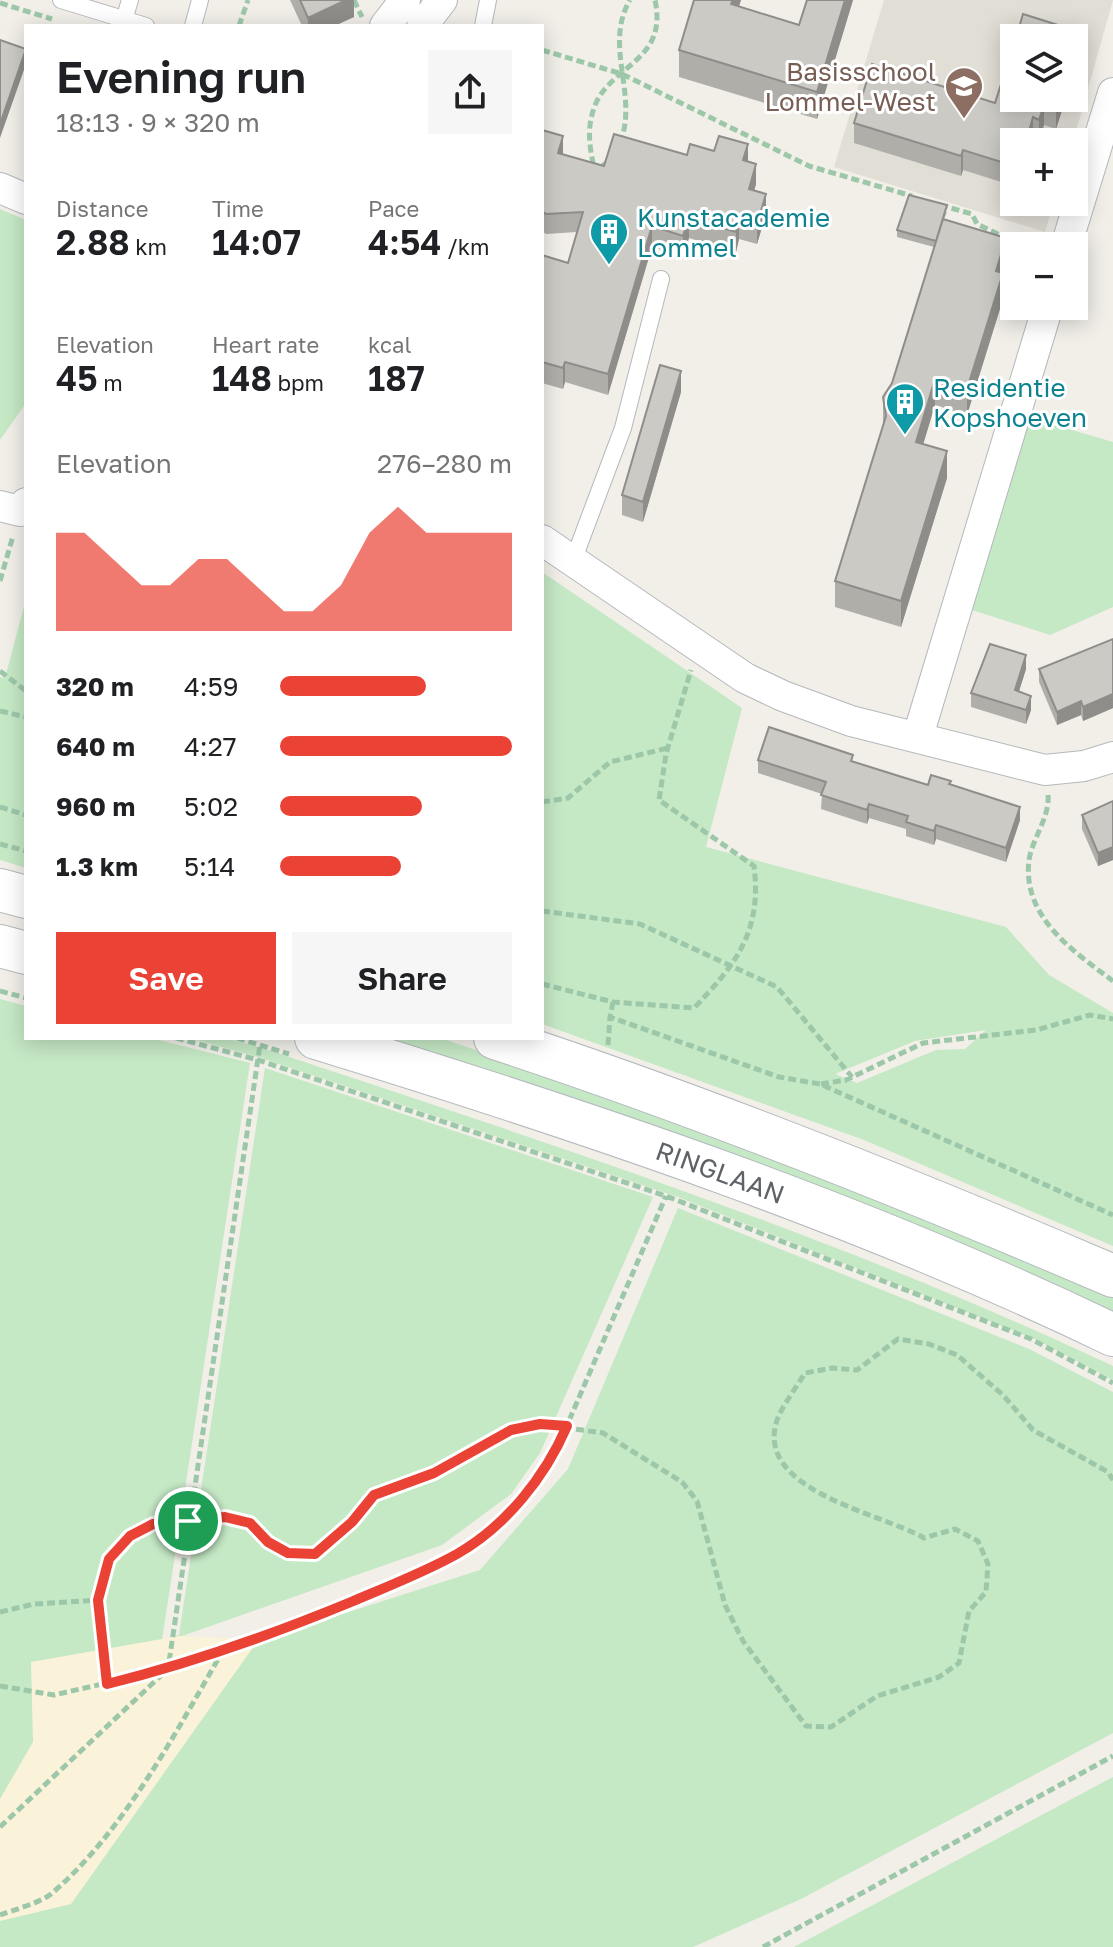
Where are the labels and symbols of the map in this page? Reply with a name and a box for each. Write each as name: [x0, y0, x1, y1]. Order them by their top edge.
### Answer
place label: Basisschool Lommel-West: [764, 56, 936, 117]
school or university icon: Basisschool Lommel-West: [943, 65, 985, 120]
place label: Kunstacademie Lommel: [637, 202, 830, 263]
building icon: Kunstacademie Lommel: [588, 211, 630, 266]
place label: Residentie Kopshoeven: [933, 372, 1087, 433]
building icon: Residentie Kopshoeven: [884, 381, 926, 436]
street label: RINGLAAN: [652, 1134, 789, 1210]
pin: [154, 1487, 222, 1555]

